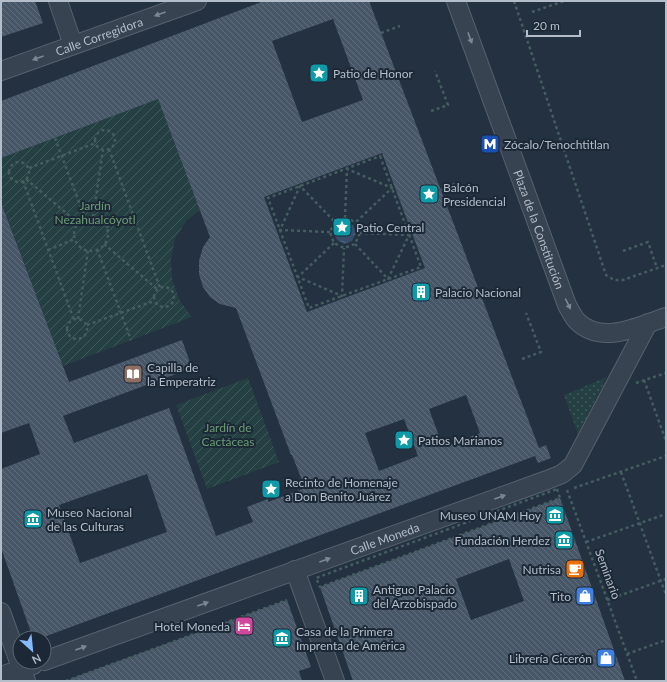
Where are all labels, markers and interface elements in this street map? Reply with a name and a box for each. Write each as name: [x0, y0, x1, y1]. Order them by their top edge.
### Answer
one-way arrow: [154, 12, 166, 18]
scale bar: [527, 12, 580, 38]
street label: Calle Corregidora: [53, 14, 145, 58]
text: 20 m: [533, 18, 560, 33]
one-way arrow: [467, 32, 473, 44]
one-way arrow: [31, 55, 43, 61]
place icon: Patio de Honor: [308, 62, 330, 84]
place label: Patio de Honor: [333, 66, 414, 81]
metro station icon: Zócalo/Tenochtitlan: [479, 133, 501, 155]
place label: Zócalo/Tenochtitlan: [504, 137, 609, 152]
street label: Plaza de la Constitución: [511, 168, 568, 291]
place label: Balcón Presidencial: [443, 180, 506, 209]
place icon: Balcón Presidencial: [418, 183, 440, 205]
park label: Jardín Nezahualcóyotl: [55, 198, 135, 227]
place icon: Patio Central: [331, 216, 353, 238]
place label: Patio Central: [356, 220, 424, 235]
building icon: Palacio Nacional: [410, 281, 432, 303]
place label: Palacio Nacional: [435, 285, 521, 300]
one-way arrow: [565, 298, 571, 310]
place label: Capilla de la Emperatriz: [147, 360, 216, 389]
library icon: Capilla de la Emperatriz: [122, 363, 144, 385]
park label: Jardín de Cactáceas: [201, 420, 255, 449]
place icon: Patios Marianos: [393, 429, 415, 451]
place label: Patios Marianos: [418, 433, 502, 448]
place label: Recinto de Homenaje a Don Benito Juárez: [285, 475, 398, 504]
place icon: Recinto de Homenaje a Don Benito Juárez: [260, 478, 282, 500]
one-way arrow: [495, 493, 507, 499]
museum icon: Museo UNAM Hoy: [544, 504, 566, 526]
place label: Museo Nacional de las Culturas: [47, 505, 132, 534]
museum icon: Museo Nacional de las Culturas: [22, 508, 44, 530]
place label: Museo UNAM Hoy: [440, 508, 542, 523]
street label: Calle Moneda: [348, 519, 421, 558]
museum icon: Fundación Herdez: [553, 529, 575, 551]
place label: Fundación Herdez: [454, 533, 551, 548]
street label: Seminario: [592, 547, 624, 601]
one-way arrow: [320, 556, 332, 562]
cafe icon: Nutrisa: [564, 558, 586, 580]
place label: Nutrisa: [523, 562, 561, 577]
place label: Antiguo Palacio del Arzobispado: [373, 582, 457, 611]
building icon: Antiguo Palacio del Arzobispado: [348, 585, 370, 607]
shop icon: Tito: [574, 585, 596, 607]
place label: Tito: [550, 589, 571, 604]
one-way arrow: [197, 600, 209, 606]
hotel icon: Hotel Moneda: [233, 615, 255, 637]
place label: Hotel Moneda: [154, 619, 230, 634]
place label: Casa de la Primera Imprenta de América: [296, 624, 405, 653]
museum icon: Casa de la Primera Imprenta de América: [271, 627, 293, 649]
north arrow: [12, 630, 52, 670]
one-way arrow: [75, 644, 87, 650]
shop icon: Librería Cicerón: [595, 647, 617, 669]
place label: Librería Cicerón: [509, 651, 592, 666]
text: N: [30, 652, 43, 667]

